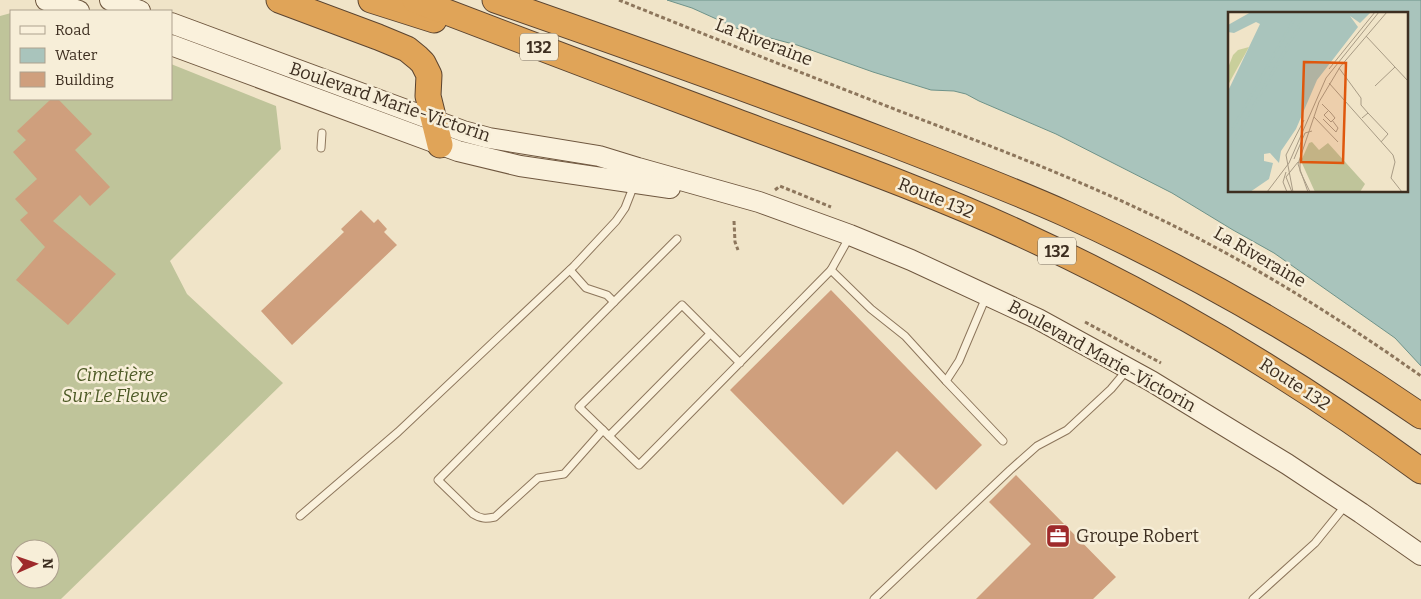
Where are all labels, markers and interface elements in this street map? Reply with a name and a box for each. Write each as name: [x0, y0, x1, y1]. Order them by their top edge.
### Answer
legend: [10, 10, 172, 100]
inset map: [1228, 12, 1408, 192]
street label: La Riveraine: [712, 13, 816, 71]
text: Road: [55, 21, 90, 39]
road number: 132: [520, 34, 558, 61]
text: Water: [55, 46, 98, 64]
street label: Boulevard Marie-Victorin: [287, 57, 494, 147]
text: Building: [55, 71, 114, 89]
street label: Route 132: [895, 173, 977, 223]
street label: La Riveraine: [1210, 222, 1310, 292]
road number: 132: [1038, 238, 1076, 264]
street label: Boulevard Marie-Victorin: [1004, 295, 1200, 417]
street label: Route 132: [1255, 353, 1335, 415]
park label: Cimetière Sur Le Fleuve: [62, 364, 168, 407]
office icon: Groupe Robert: [1045, 523, 1071, 549]
place label: Groupe Robert: [1076, 525, 1200, 547]
north arrow: [10, 539, 60, 589]
text: N: [39, 558, 56, 569]

